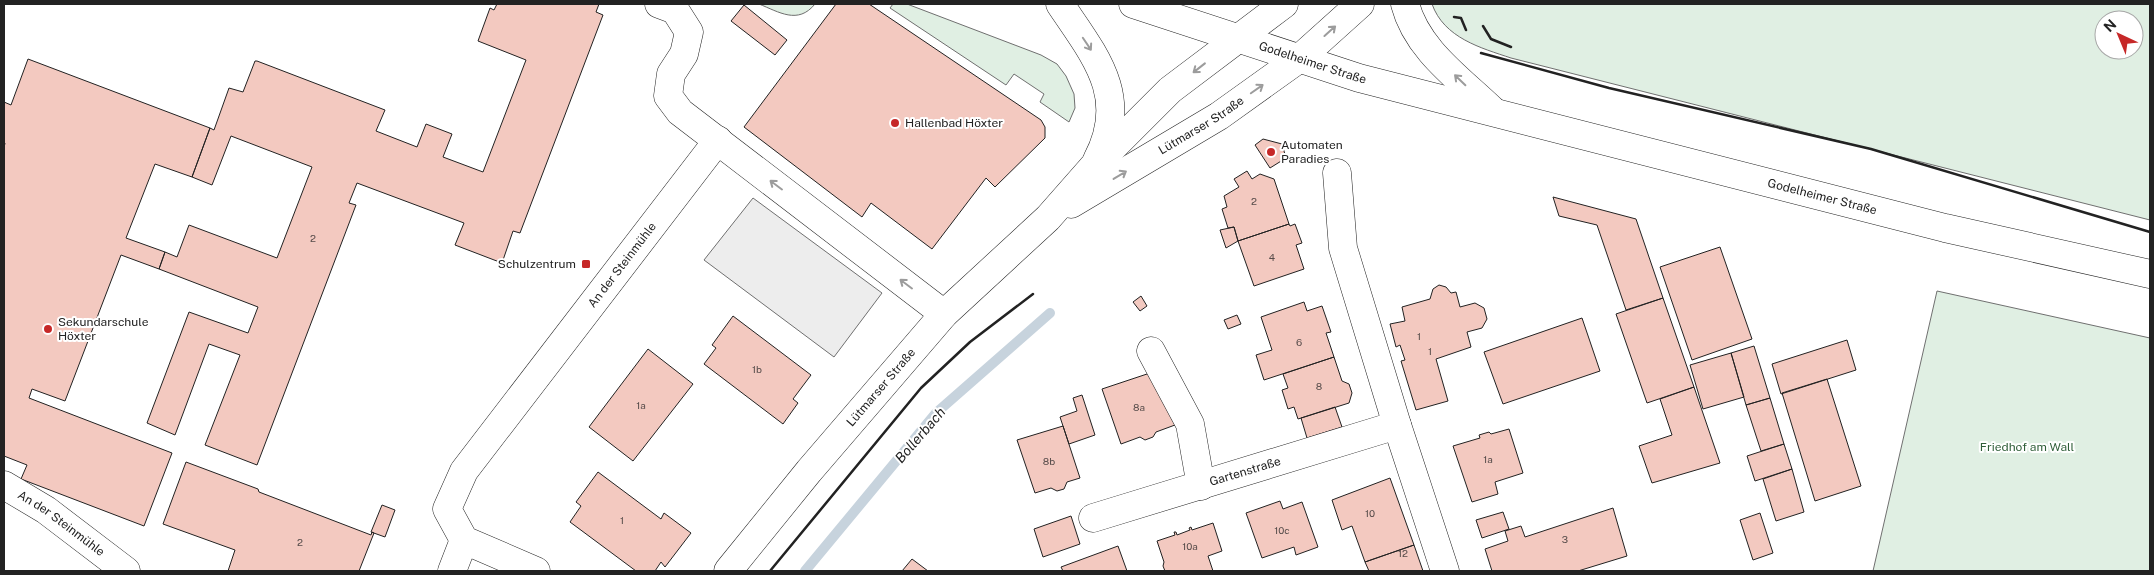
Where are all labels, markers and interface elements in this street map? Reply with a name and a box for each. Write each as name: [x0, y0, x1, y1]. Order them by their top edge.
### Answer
north arrow: [2094, 10, 2144, 60]
text: N: [2100, 16, 2119, 35]
one-way arrow: [1324, 25, 1337, 37]
one-way arrow: [1082, 37, 1092, 51]
street label: Godelheimer Straße: [1257, 39, 1368, 87]
one-way arrow: [1192, 63, 1206, 73]
one-way arrow: [1454, 74, 1466, 86]
one-way arrow: [1250, 84, 1264, 94]
street label: Lütmarser Straße: [1156, 93, 1247, 157]
place label: Hallenbad Höxter: [905, 116, 1003, 130]
marker: Hallenbad Höxter: [889, 117, 901, 129]
place label: Automaten Paradies: [1281, 138, 1343, 166]
marker: Automaten Paradies: [1265, 146, 1277, 158]
one-way arrow: [1112, 170, 1126, 180]
street label: Godelheimer Straße: [1766, 176, 1879, 217]
one-way arrow: [770, 180, 783, 191]
house number: 2: [1251, 195, 1257, 207]
street label: An der Steinmühle: [585, 220, 659, 310]
house number: 2: [310, 232, 316, 244]
house number: 4: [1269, 251, 1275, 263]
place label: Schulzentrum: [498, 257, 576, 271]
marker: Schulzentrum: [580, 258, 592, 270]
one-way arrow: [899, 279, 913, 289]
place label: Sekundarschule Höxter: [58, 315, 149, 343]
marker: Sekundarschule Höxter: [42, 323, 54, 335]
house number: 1: [1417, 330, 1421, 342]
house number: 6: [1296, 336, 1302, 348]
street label: Lütmarser Straße: [844, 345, 918, 429]
house number: 1: [1428, 345, 1432, 357]
house number: 1b: [752, 363, 762, 375]
house number: 8: [1316, 380, 1322, 392]
house number: 1a: [636, 399, 646, 411]
house number: 8a: [1133, 401, 1145, 413]
water label: Bollerbach: [892, 404, 948, 466]
park label: Friedhof am Wall: [1980, 440, 2074, 454]
house number: 1a: [1483, 453, 1493, 465]
street label: Gartenstraße: [1208, 454, 1283, 489]
house number: 8b: [1043, 455, 1055, 467]
street label: An der Steinmühle: [15, 488, 108, 559]
house number: 10: [1365, 507, 1375, 519]
house number: 1: [620, 514, 624, 526]
house number: 10c: [1274, 524, 1290, 536]
house number: 3: [1562, 533, 1568, 545]
house number: 2: [297, 536, 303, 548]
house number: 10a: [1182, 540, 1198, 552]
house number: 12: [1398, 547, 1408, 559]

